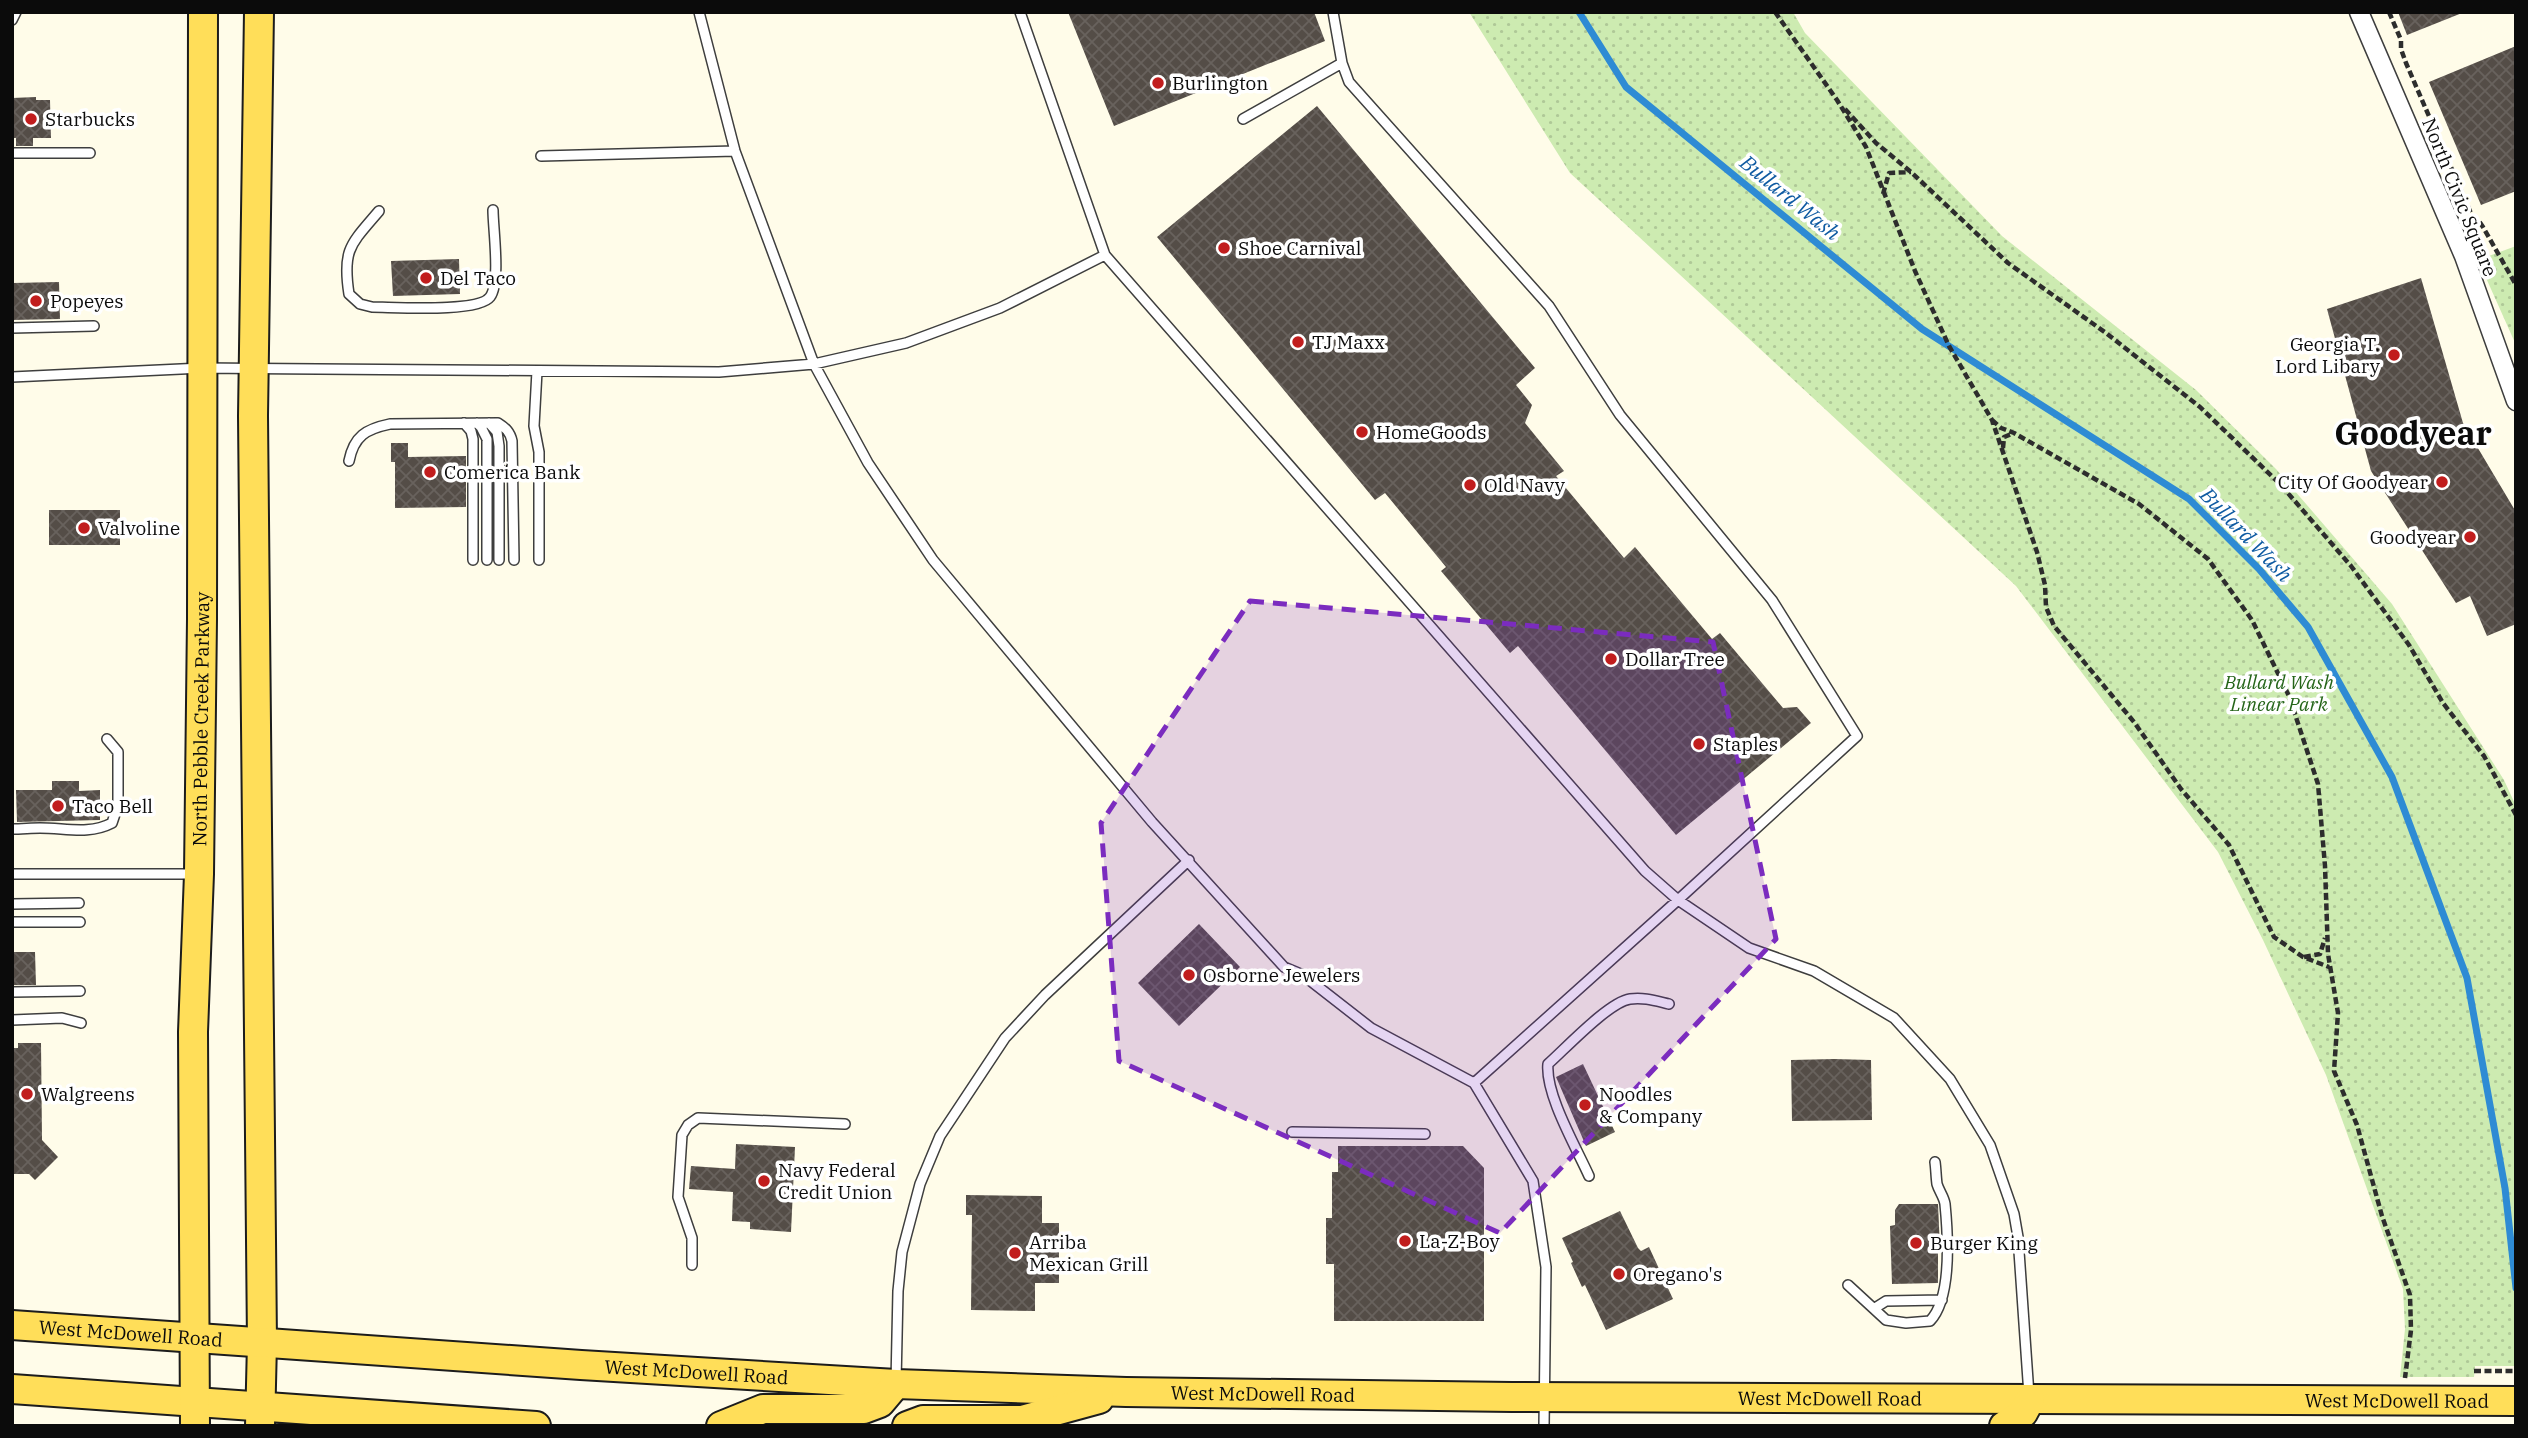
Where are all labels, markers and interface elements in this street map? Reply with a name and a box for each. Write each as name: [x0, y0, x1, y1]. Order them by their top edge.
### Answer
place label: Burlington: [1172, 71, 1268, 95]
marker: Burlington: [1150, 75, 1166, 91]
place label: Starbucks: [45, 107, 135, 131]
marker: Starbucks: [23, 111, 39, 127]
street label: North Civic Square: [2417, 114, 2503, 280]
water label: Bullard Wash: [1734, 148, 1847, 247]
place label: Shoe Carnival: [1238, 236, 1362, 260]
marker: Shoe Carnival: [1216, 240, 1232, 256]
place label: Del Taco: [440, 266, 516, 290]
marker: Del Taco: [418, 270, 434, 286]
place label: Popeyes: [50, 289, 124, 313]
marker: Popeyes: [28, 293, 44, 309]
place label: TJ Maxx: [1312, 330, 1385, 354]
place label: Georgia T. Lord Libary: [2275, 332, 2381, 378]
marker: TJ Maxx: [1290, 334, 1306, 350]
marker: Georgia T. Lord Libary: [2386, 347, 2402, 363]
district label: Goodyear: [2334, 411, 2492, 454]
place label: HomeGoods: [1376, 420, 1487, 444]
marker: HomeGoods: [1354, 424, 1370, 440]
place label: Comerica Bank: [444, 460, 580, 484]
marker: Comerica Bank: [422, 464, 438, 480]
place label: City Of Goodyear: [2278, 470, 2429, 494]
place label: Old Navy: [1484, 473, 1566, 497]
marker: City Of Goodyear: [2434, 474, 2450, 490]
marker: Old Navy: [1462, 477, 1478, 493]
water label: Bullard Wash: [2194, 480, 2299, 588]
place label: Valvoline: [98, 516, 180, 540]
marker: Valvoline: [76, 520, 92, 536]
place label: Goodyear: [2370, 525, 2457, 549]
marker: Goodyear: [2462, 529, 2478, 545]
street label: North Pebble Creek Parkway: [187, 591, 214, 847]
place label: Dollar Tree: [1625, 647, 1725, 671]
marker: Dollar Tree: [1603, 651, 1619, 667]
park label: Bullard Wash Linear Park: [2223, 670, 2334, 716]
place label: Staples: [1713, 732, 1778, 756]
marker: Staples: [1691, 736, 1707, 752]
place label: Taco Bell: [72, 794, 153, 818]
marker: Taco Bell: [50, 798, 66, 814]
place label: Osborne Jewelers: [1203, 963, 1360, 987]
marker: Osborne Jewelers: [1181, 967, 1197, 983]
place label: Walgreens: [41, 1082, 135, 1106]
place label: Noodles & Company: [1599, 1082, 1703, 1128]
marker: Walgreens: [19, 1086, 35, 1102]
marker: Noodles & Company: [1577, 1097, 1593, 1113]
place label: Navy Federal Credit Union: [778, 1158, 896, 1204]
marker: Navy Federal Credit Union: [756, 1173, 772, 1189]
place label: La-Z-Boy: [1419, 1229, 1501, 1253]
place label: Arriba Mexican Grill: [1029, 1230, 1149, 1276]
place label: Burger King: [1930, 1231, 2039, 1255]
marker: La-Z-Boy: [1397, 1233, 1413, 1249]
marker: Burger King: [1908, 1235, 1924, 1251]
marker: Arriba Mexican Grill: [1007, 1245, 1023, 1261]
place label: Oregano's: [1633, 1262, 1722, 1286]
marker: Oregano's: [1611, 1266, 1627, 1282]
street label: West McDowell Road: [38, 1315, 224, 1352]
street label: West McDowell Road: [604, 1354, 789, 1389]
street label: West McDowell Road: [1171, 1381, 1355, 1407]
street label: West McDowell Road: [1738, 1386, 1922, 1411]
street label: West McDowell Road: [2305, 1388, 2489, 1413]

